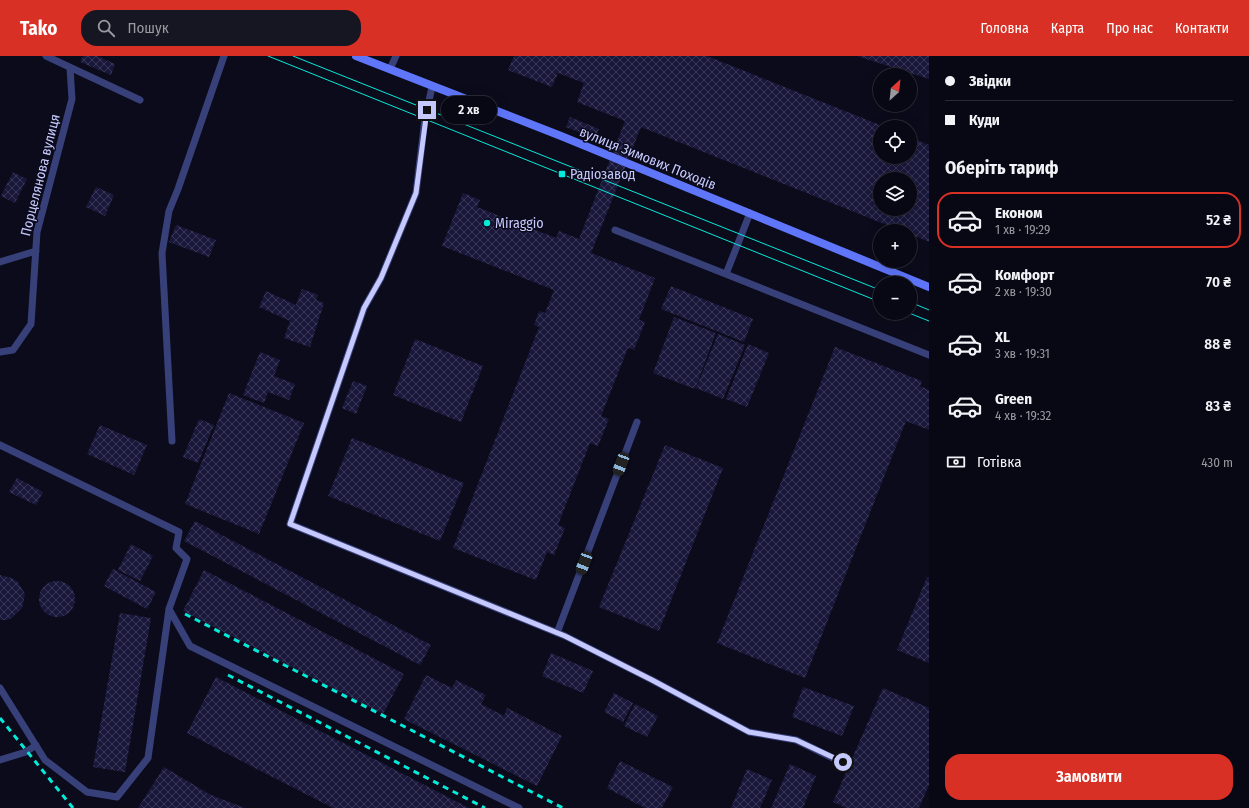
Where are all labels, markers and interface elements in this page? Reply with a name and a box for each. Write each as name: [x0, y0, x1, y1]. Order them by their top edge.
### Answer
search box: [81, 10, 361, 46]
text: Tako: [20, 17, 57, 40]
icon: search: [95, 17, 117, 39]
text: Пошук: [127, 19, 169, 37]
text: Головна: [981, 20, 1029, 37]
text: Карта: [1051, 20, 1084, 37]
text: Про нас: [1106, 20, 1153, 37]
text: Контакти: [1175, 20, 1229, 37]
north arrow: [873, 68, 917, 112]
map controls: [873, 68, 917, 320]
text: Звідки: [969, 72, 1011, 90]
callout: 2 хв: [441, 96, 497, 124]
route end: [418, 101, 436, 119]
text: 2 хв: [458, 102, 480, 117]
text: Куди: [969, 111, 1000, 129]
street label: Порцелянова вулиця: [17, 112, 64, 238]
button: locate: [873, 120, 917, 164]
street label: вулиця Зимових Походів: [577, 123, 719, 194]
text: Оберіть тариф: [945, 157, 1059, 179]
place label: Радіозавод: [570, 166, 635, 183]
marker: Радіозавод: [557, 169, 567, 179]
button: layers: [873, 172, 917, 216]
icon: car: [947, 202, 983, 238]
text: Економ: [995, 204, 1042, 222]
text: 52 ₴: [1206, 211, 1231, 229]
place label: Miraggio: [495, 215, 544, 232]
marker: Miraggio: [482, 218, 492, 228]
text: 1 хв · 19:29: [995, 222, 1050, 237]
button: +: [873, 224, 917, 268]
icon: car: [947, 264, 983, 300]
text: Комфорт: [995, 266, 1054, 284]
text: 70 ₴: [1206, 273, 1231, 291]
button: −: [873, 276, 917, 320]
text: 2 хв · 19:30: [995, 284, 1052, 299]
icon: car: [947, 326, 983, 362]
text: XL: [995, 328, 1010, 346]
text: 88 ₴: [1204, 335, 1231, 353]
text: 3 хв · 19:31: [995, 346, 1050, 361]
icon: car: [947, 388, 983, 424]
text: Green: [995, 390, 1032, 408]
text: 83 ₴: [1205, 397, 1231, 415]
text: 4 хв · 19:32: [995, 408, 1051, 423]
car: [611, 451, 631, 477]
icon: cash: [945, 451, 967, 473]
text: Готівка: [977, 453, 1022, 471]
text: 430 m: [1201, 455, 1233, 470]
car: [574, 550, 594, 576]
route start: [834, 753, 852, 771]
button: Замовити: [945, 754, 1233, 800]

